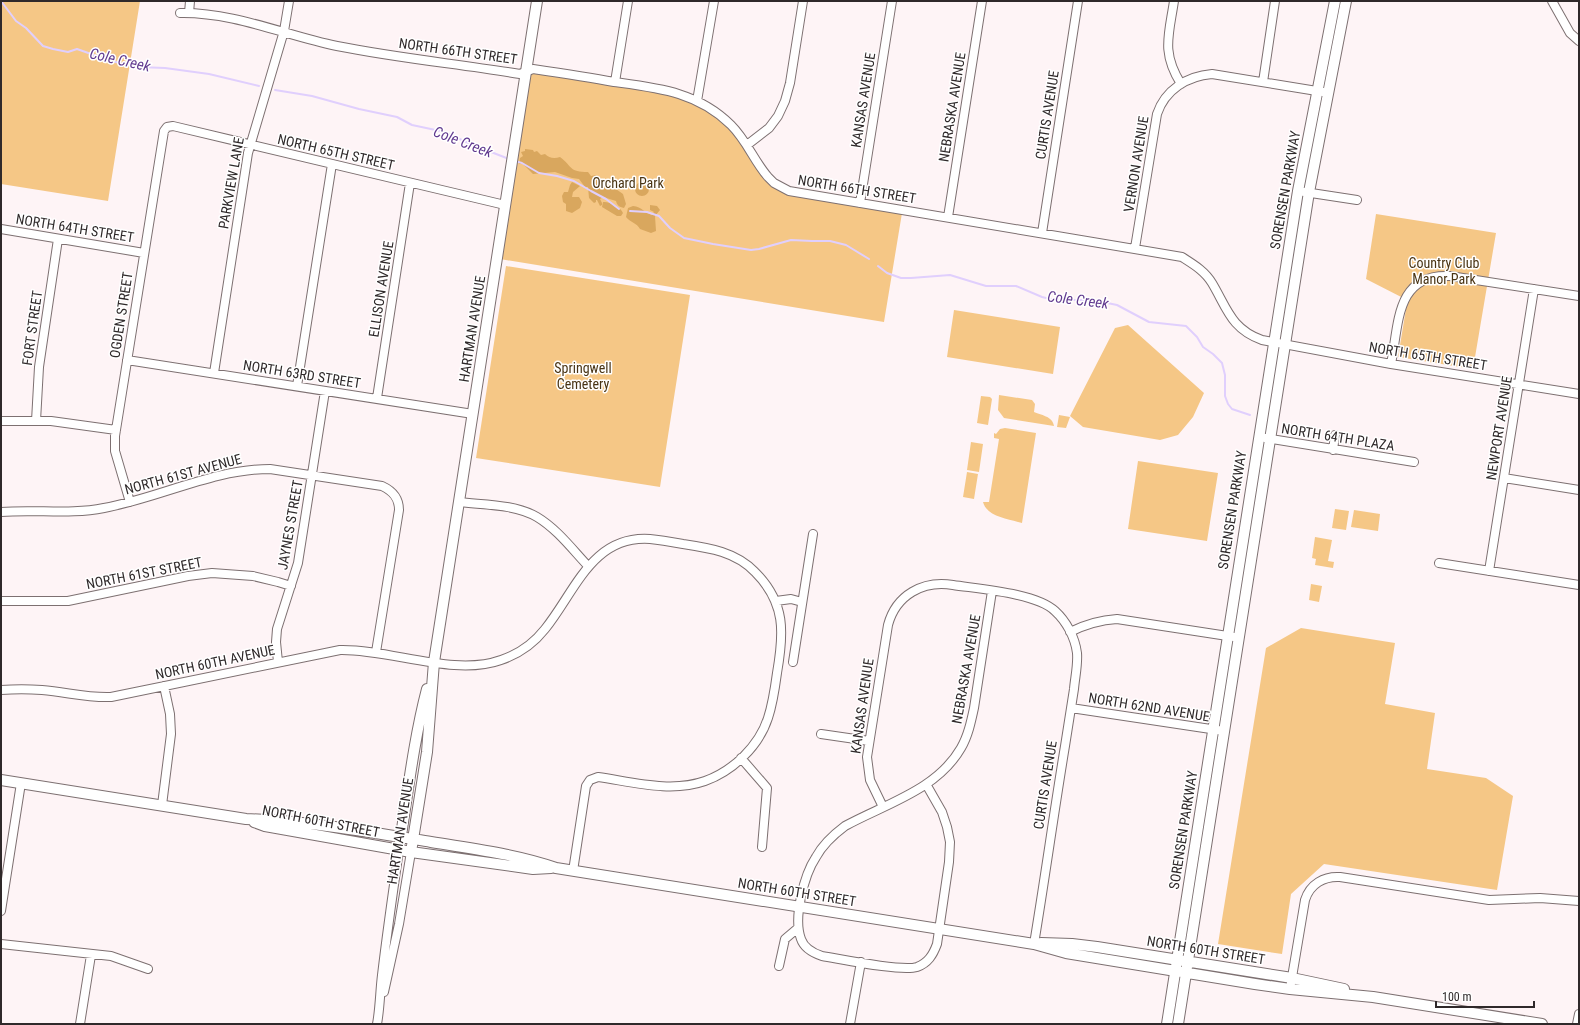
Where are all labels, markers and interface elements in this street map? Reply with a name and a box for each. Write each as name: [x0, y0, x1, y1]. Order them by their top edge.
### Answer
street label: NORTH 66TH STREET: [398, 35, 518, 67]
water label: Cole Creek: [88, 44, 153, 76]
street label: KANSAS AVENUE: [848, 51, 878, 149]
street label: NEBRASKA AVENUE: [935, 51, 969, 163]
street label: CURTIS AVENUE: [1032, 69, 1062, 161]
street label: VERNON AVENUE: [1121, 115, 1151, 213]
water label: Cole Creek: [431, 123, 496, 162]
street label: SORENSEN PARKWAY: [1267, 129, 1303, 250]
street label: NORTH 65TH STREET: [276, 131, 396, 173]
street label: PARKVIEW LANE: [215, 136, 247, 230]
street label: NORTH 66TH STREET: [797, 172, 917, 206]
park label: Orchard Park: [592, 175, 665, 191]
street label: NORTH 64TH STREET: [15, 211, 135, 245]
street label: ELLISON AVENUE: [366, 240, 397, 338]
park label: Country Club Manor Park: [1409, 255, 1480, 287]
street label: OGDEN STREET: [106, 271, 136, 359]
street label: HARTMAN AVENUE: [456, 275, 488, 383]
water label: Cole Creek: [1046, 287, 1110, 313]
street label: FORT STREET: [19, 289, 45, 367]
street label: NORTH 65TH STREET: [1368, 339, 1488, 373]
street label: NORTH 63RD STREET: [242, 357, 362, 391]
park label: Springwell Cemetery: [554, 360, 612, 392]
street label: NEWPORT AVENUE: [1483, 375, 1515, 481]
street label: NORTH 64TH PLAZA: [1280, 420, 1396, 454]
street label: SORENSEN PARKWAY: [1215, 449, 1249, 570]
street label: NORTH 61ST AVENUE: [123, 451, 243, 497]
street label: JAYNES STREET: [274, 479, 306, 571]
street label: NORTH 61ST STREET: [85, 554, 203, 592]
street label: NEBRASKA AVENUE: [949, 613, 983, 725]
street label: NORTH 60TH AVENUE: [154, 641, 276, 683]
street label: KANSAS AVENUE: [847, 657, 877, 755]
street label: NORTH 62ND AVENUE: [1087, 690, 1211, 724]
street label: CURTIS AVENUE: [1030, 739, 1060, 831]
street label: SORENSEN PARKWAY: [1166, 769, 1200, 890]
street label: HARTMAN AVENUE: [384, 777, 416, 885]
street label: NORTH 60TH STREET: [261, 802, 381, 840]
street label: NORTH 60TH STREET: [737, 875, 857, 909]
street label: NORTH 60TH STREET: [1146, 933, 1266, 967]
scale bar: [1436, 983, 1534, 1009]
text: 100 m: [1442, 990, 1472, 1004]

